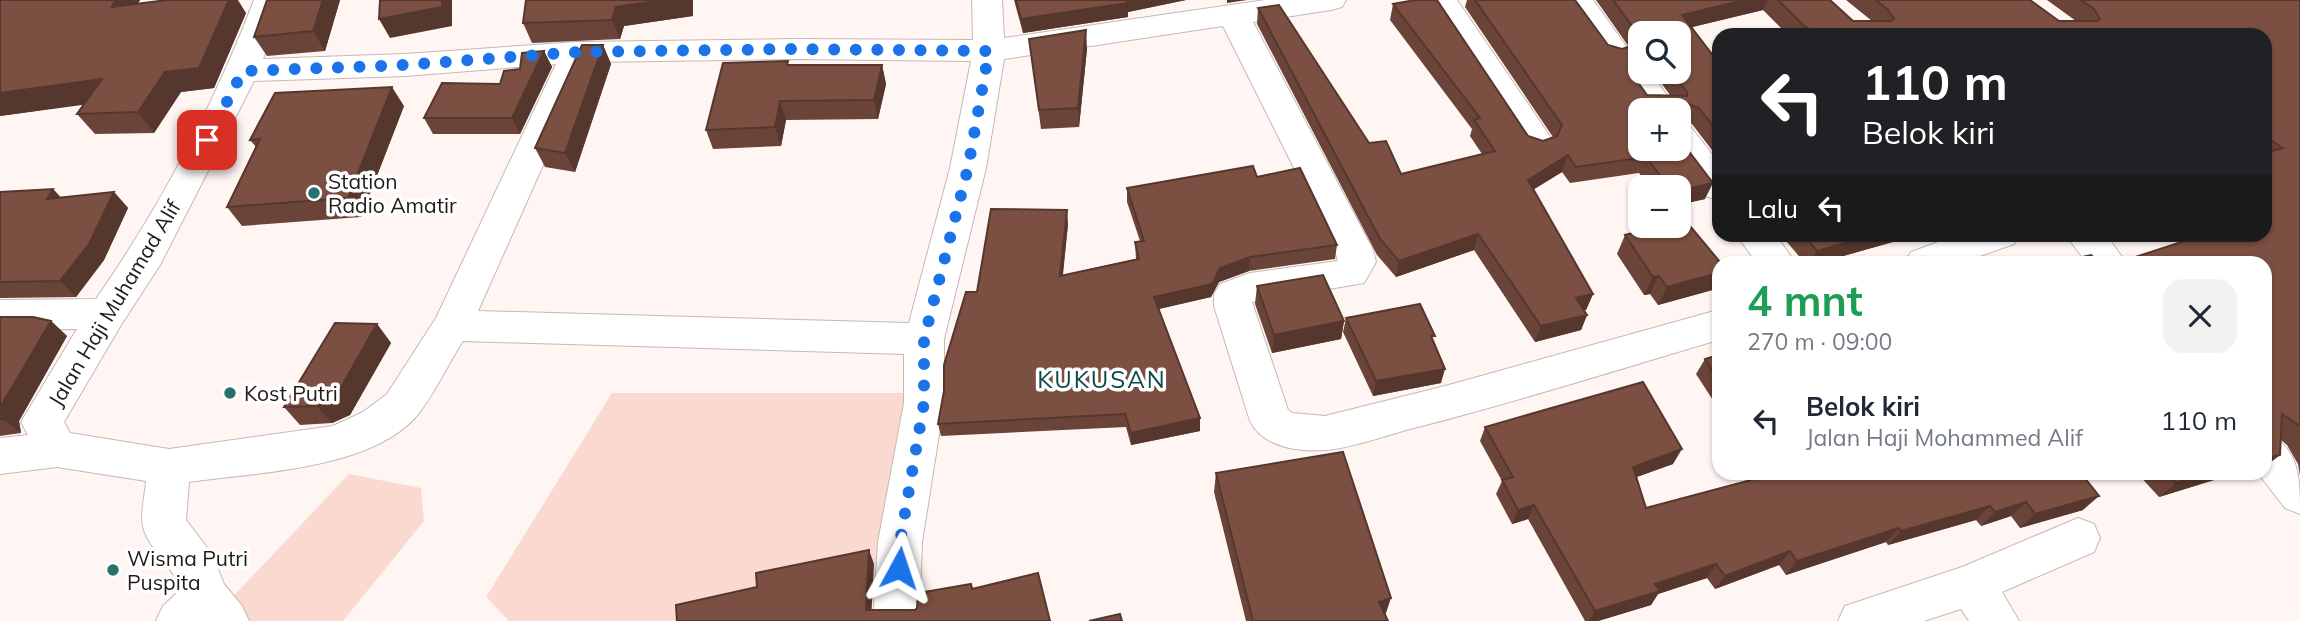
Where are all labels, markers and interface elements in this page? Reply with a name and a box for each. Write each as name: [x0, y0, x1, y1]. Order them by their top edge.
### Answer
map controls: [1628, 21, 1691, 238]
button: search: [1628, 21, 1691, 84]
text: 110 m: [1862, 51, 2008, 112]
icon: left: [1747, 56, 1838, 147]
button: +: [1628, 98, 1691, 161]
pin: [177, 110, 237, 170]
text: Belok kiri: [1862, 112, 1995, 152]
icon: arrive: [188, 121, 226, 159]
place label: Station Radio Amatir: [328, 168, 457, 218]
button: −: [1628, 175, 1691, 238]
marker: Station Radio Amatir: [306, 185, 322, 201]
icon: left: [1812, 189, 1850, 227]
text: Lalu: [1747, 192, 1798, 225]
street label: Jalan Haji Muhamad Alif: [42, 194, 186, 411]
text: 4 mnt: [1747, 274, 1863, 327]
button: close: [2163, 279, 2237, 353]
text: 270 m · 09:00: [1747, 327, 1892, 356]
district label: KUKUSAN: [1037, 364, 1167, 394]
place label: Kost Putri: [244, 380, 338, 406]
marker: Kost Putri: [222, 385, 238, 401]
text: Belok kiri: [1806, 390, 1920, 423]
icon: left: [1747, 402, 1785, 440]
text: 110 m: [2161, 404, 2237, 437]
text: Jalan Haji Mohammed Alif: [1806, 423, 2083, 452]
position arrow: [862, 531, 936, 605]
place label: Wisma Putri Puspita: [127, 545, 248, 595]
marker: Wisma Putri Puspita: [105, 562, 121, 578]

